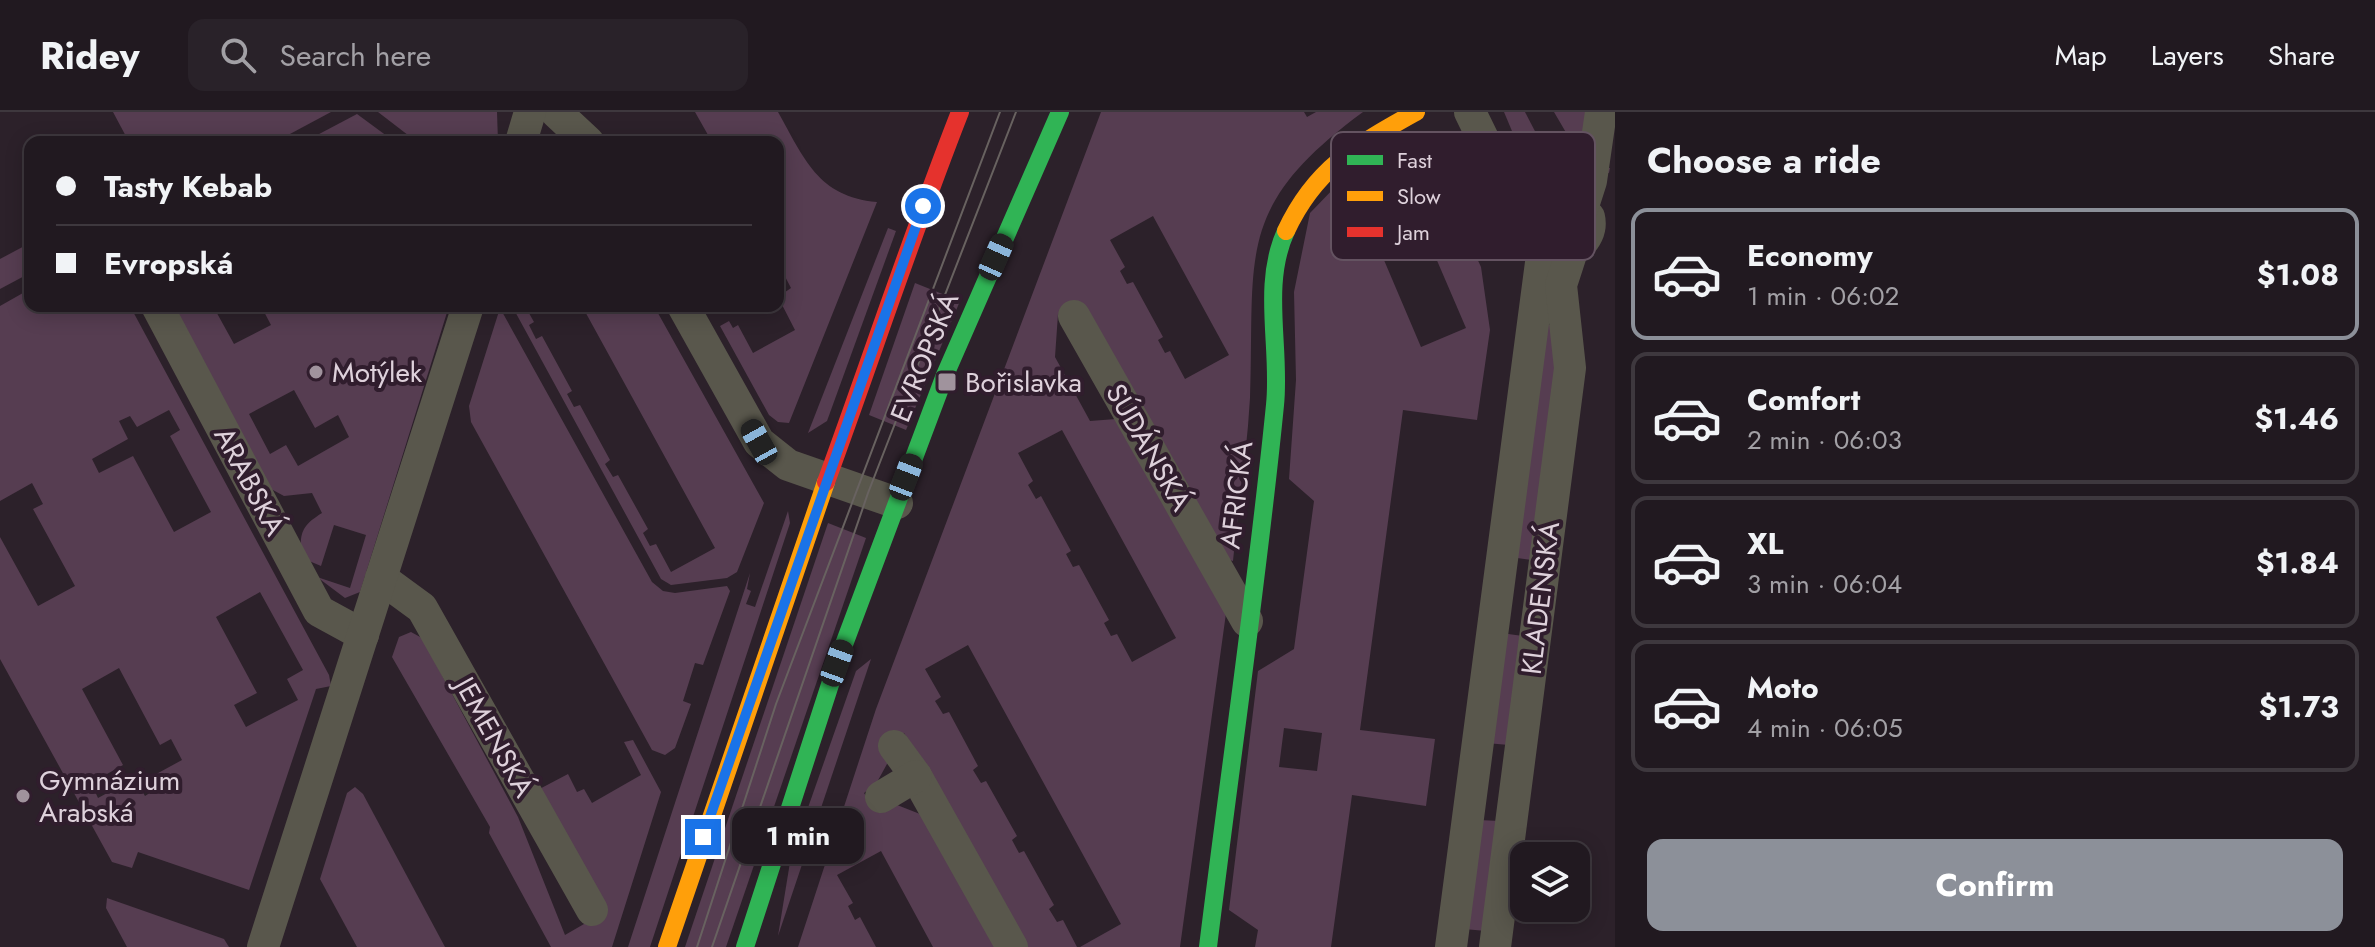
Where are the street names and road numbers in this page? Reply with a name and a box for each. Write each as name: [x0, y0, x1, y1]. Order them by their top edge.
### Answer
street label: EVROPSKÁ: [880, 286, 969, 428]
street label: SÚDÁNSKÁ: [1096, 376, 1202, 519]
street label: ARABSKÁ: [204, 420, 296, 543]
street label: AFRICKÁ: [1210, 438, 1264, 551]
street label: KLADENSKÁ: [1511, 519, 1570, 677]
street label: JEMENSKÁ: [443, 666, 545, 805]

